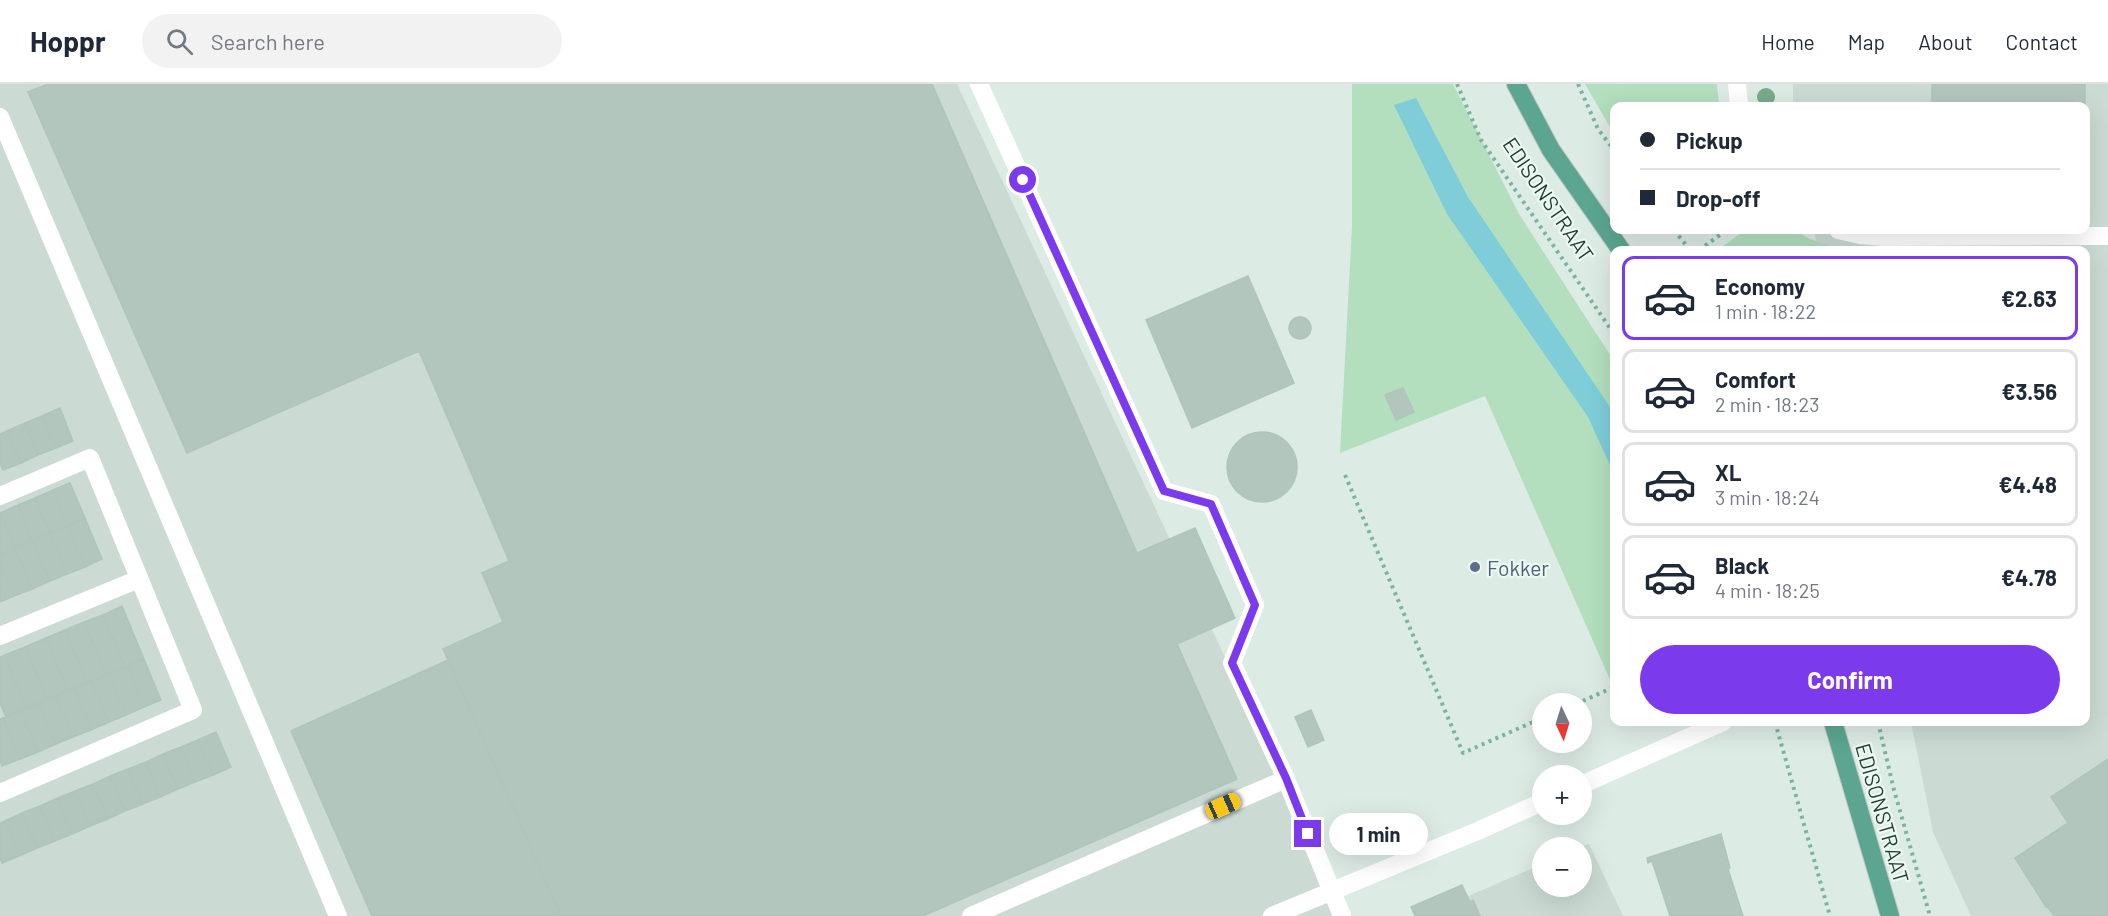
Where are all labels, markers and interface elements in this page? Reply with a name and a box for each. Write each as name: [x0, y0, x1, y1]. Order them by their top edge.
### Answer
search box: [142, 14, 562, 68]
text: Hoppr: [30, 24, 106, 58]
icon: search: [163, 25, 196, 58]
text: Search here: [211, 28, 325, 54]
text: Home: [1761, 29, 1815, 54]
text: Map: [1848, 29, 1885, 54]
text: About: [1918, 29, 1973, 54]
text: Contact: [2006, 29, 2078, 54]
text: Pickup: [1676, 127, 1743, 153]
street label: EDISONSTRAAT: [1498, 132, 1600, 266]
route start: [1009, 166, 1036, 193]
text: Drop-off: [1676, 185, 1760, 211]
icon: car: [1643, 271, 1697, 325]
text: Economy: [1715, 273, 1805, 299]
text: €2.63: [2001, 285, 2057, 311]
text: 1 min · 18:22: [1715, 299, 1816, 323]
icon: car: [1643, 364, 1697, 418]
text: Comfort: [1715, 366, 1796, 392]
text: €3.56: [2002, 378, 2057, 404]
text: 2 min · 18:23: [1715, 392, 1819, 416]
icon: car: [1643, 457, 1697, 511]
text: XL: [1715, 459, 1741, 485]
text: €4.48: [1999, 471, 2057, 497]
text: 3 min · 18:24: [1715, 485, 1820, 509]
icon: car: [1643, 550, 1697, 604]
text: Black: [1715, 552, 1769, 578]
place label: Fokker: [1487, 555, 1549, 580]
marker: Fokker: [1468, 560, 1482, 574]
text: €4.78: [2001, 564, 2057, 590]
text: 4 min · 18:25: [1715, 578, 1820, 602]
button: Confirm: [1640, 645, 2060, 714]
north arrow: [1532, 693, 1592, 753]
map controls: [1532, 693, 1592, 897]
street label: EDISONSTRAAT: [1851, 740, 1915, 886]
button: +: [1532, 765, 1592, 825]
car: [1203, 790, 1243, 822]
callout: 1 min: [1329, 813, 1428, 855]
route end: [1294, 820, 1321, 847]
text: 1 min: [1357, 822, 1400, 846]
button: −: [1532, 837, 1592, 897]

